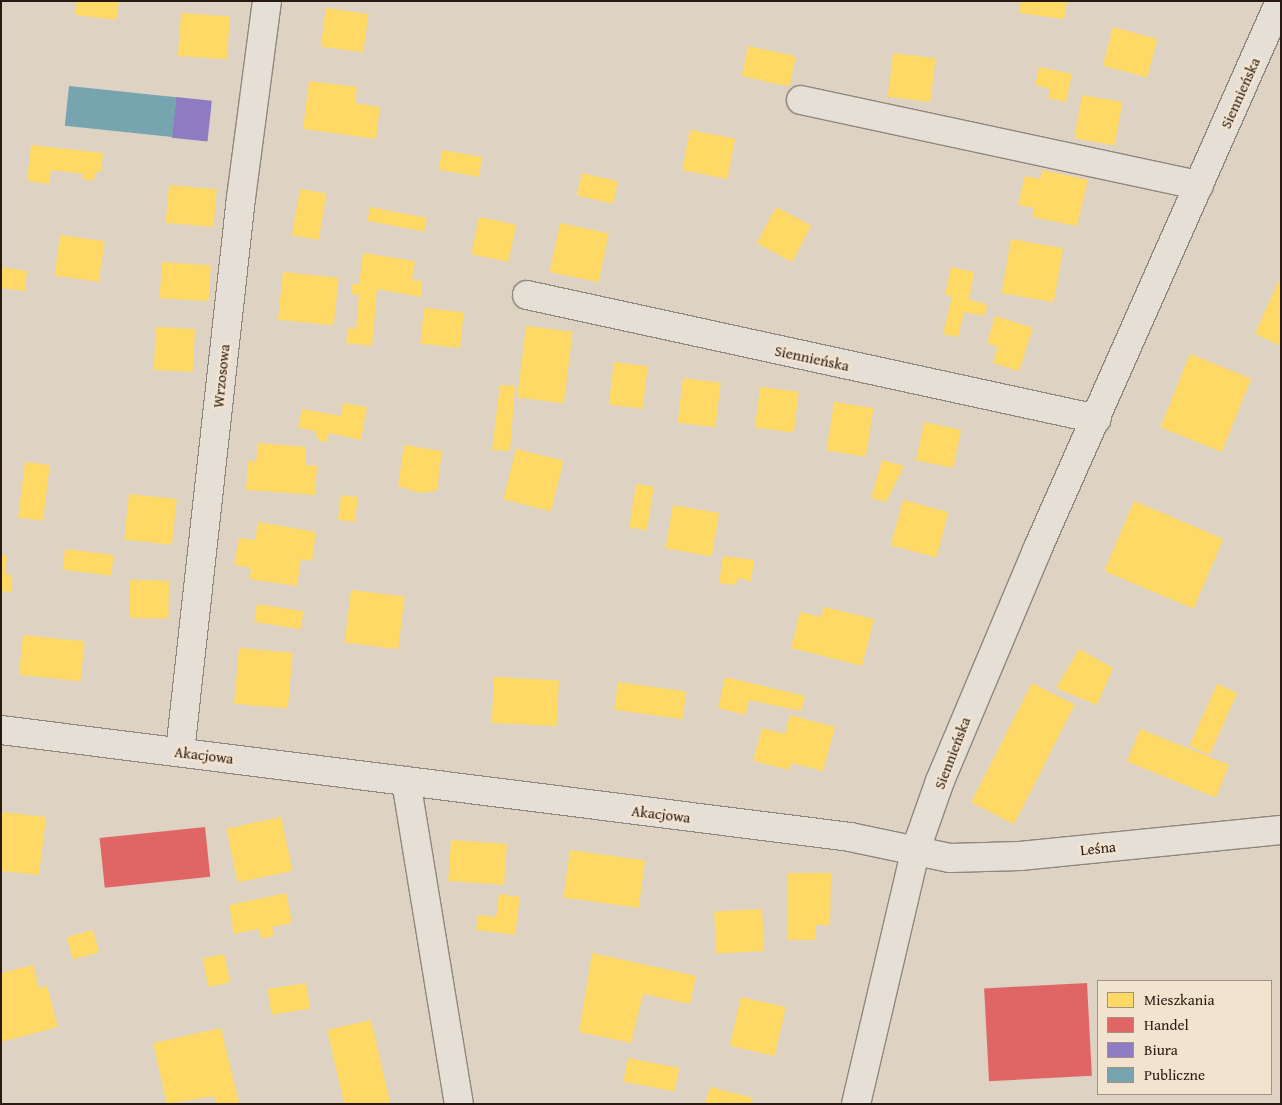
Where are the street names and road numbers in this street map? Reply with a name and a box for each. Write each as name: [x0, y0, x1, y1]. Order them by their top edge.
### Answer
street label: Siennieńska: [1216, 55, 1264, 131]
street label: Siennieńska: [773, 341, 851, 375]
street label: Wrzosowa: [209, 343, 233, 409]
street label: Siennieńska: [930, 714, 974, 792]
street label: Akacjowa: [173, 742, 235, 768]
street label: Akacjowa: [630, 801, 692, 827]
street label: Leśna: [1079, 837, 1117, 859]

